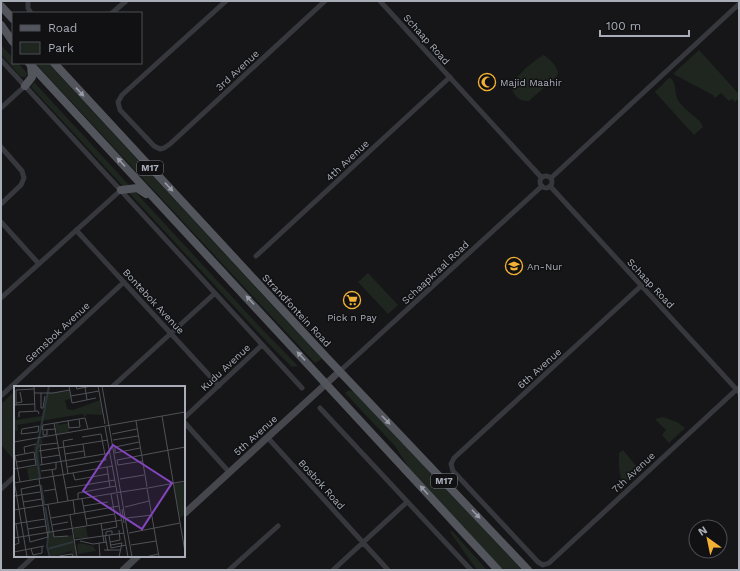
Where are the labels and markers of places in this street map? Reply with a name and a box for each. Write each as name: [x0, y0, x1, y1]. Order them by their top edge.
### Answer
mosque icon: Majid Maahir: [477, 72, 497, 92]
place label: Majid Maahir: [500, 77, 562, 88]
school or university icon: An-Nur: [504, 256, 524, 276]
place label: An-Nur: [527, 261, 562, 272]
supermarket icon: Pick n Pay: [342, 290, 362, 310]
place label: Pick n Pay: [327, 312, 378, 323]

